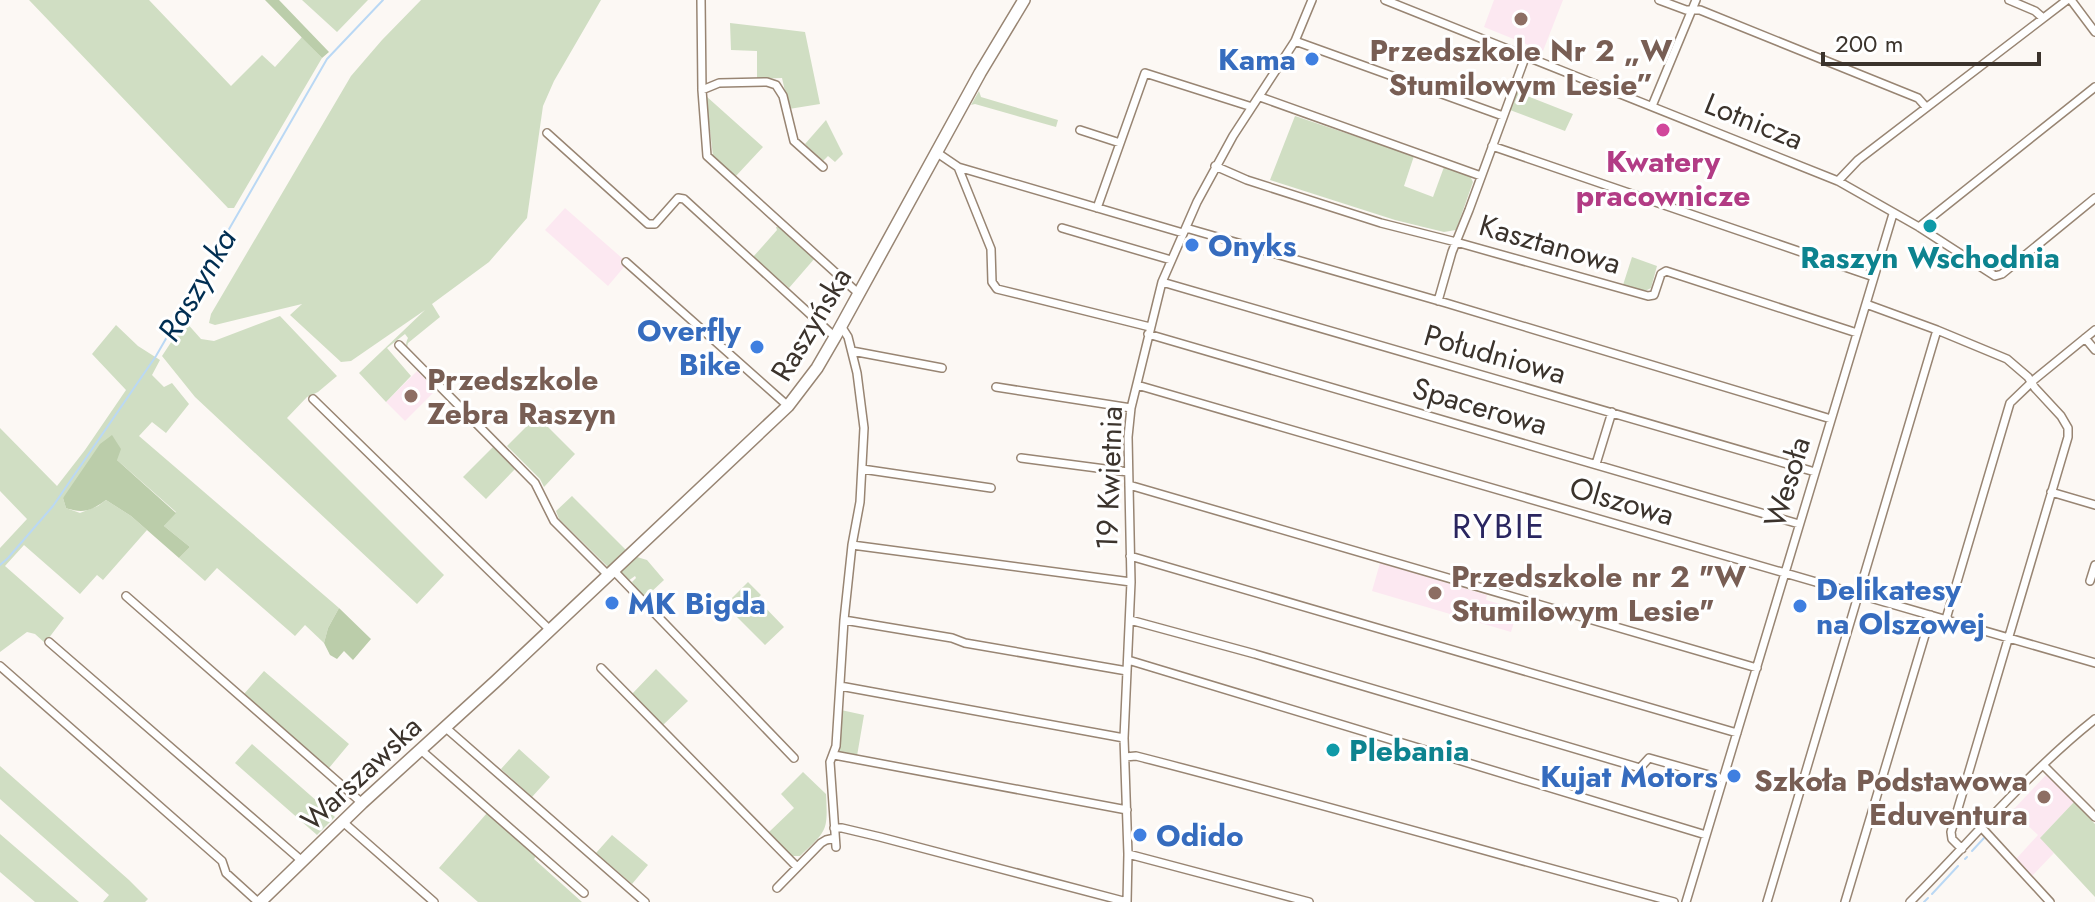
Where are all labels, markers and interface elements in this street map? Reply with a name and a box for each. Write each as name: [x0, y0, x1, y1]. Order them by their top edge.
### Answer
marker: Przedszkole Nr 2 „W Stumilowym Lesie”: [1512, 10, 1530, 28]
scale bar: [1823, 16, 2039, 66]
text: 200 m: [1835, 26, 1903, 61]
place label: Przedszkole Nr 2 „W Stumilowym Lesie”: [1369, 29, 1673, 106]
place label: Kama: [1218, 38, 1296, 81]
marker: Kama: [1303, 50, 1321, 68]
street label: Lotnicza: [1698, 82, 1810, 160]
marker: Kwatery pracownicze: [1654, 121, 1672, 139]
place label: Kwatery pracownicze: [1576, 140, 1750, 217]
street label: Kasztanowa: [1474, 203, 1626, 285]
marker: Raszyn Wschodnia: [1921, 217, 1939, 235]
water label: Raszynka: [146, 220, 248, 350]
place label: Onyks: [1208, 224, 1296, 267]
marker: Onyks: [1183, 236, 1201, 254]
place label: Raszyn Wschodnia: [1800, 236, 2060, 279]
street label: Raszyńska: [760, 259, 862, 389]
place label: Overfly Bike: [637, 309, 741, 386]
street label: Południowa: [1419, 313, 1571, 395]
marker: Overfly Bike: [748, 338, 766, 356]
place label: Przedszkole Zebra Raszyn: [427, 358, 616, 435]
street label: Spacerowa: [1408, 366, 1552, 446]
marker: Przedszkole Zebra Raszyn: [402, 387, 420, 405]
street label: 19 Kwietnia: [1085, 405, 1133, 551]
street label: Wesoła: [1753, 431, 1821, 533]
street label: Olszowa: [1565, 466, 1679, 536]
district label: RYBIE: [1452, 502, 1546, 551]
place label: Przedszkole nr 2 "W Stumilowym Lesie": [1451, 555, 1746, 632]
place label: Delikatesy na Olszowej: [1816, 568, 1985, 645]
place label: MK Bigda: [628, 582, 766, 625]
marker: Przedszkole nr 2 "W Stumilowym Lesie": [1426, 584, 1444, 602]
marker: MK Bigda: [603, 594, 621, 612]
marker: Delikatesy na Olszowej: [1791, 597, 1809, 615]
street label: Warszawska: [291, 706, 431, 840]
place label: Plebania: [1349, 729, 1469, 772]
marker: Plebania: [1324, 741, 1342, 759]
place label: Kujat Motors: [1540, 755, 1718, 798]
place label: Szkoła Podstawowa Eduventura: [1754, 759, 2028, 836]
marker: Kujat Motors: [1725, 767, 1743, 785]
marker: Szkoła Podstawowa Eduventura: [2035, 788, 2053, 806]
place label: Odido: [1156, 814, 1244, 857]
marker: Odido: [1131, 826, 1149, 844]

